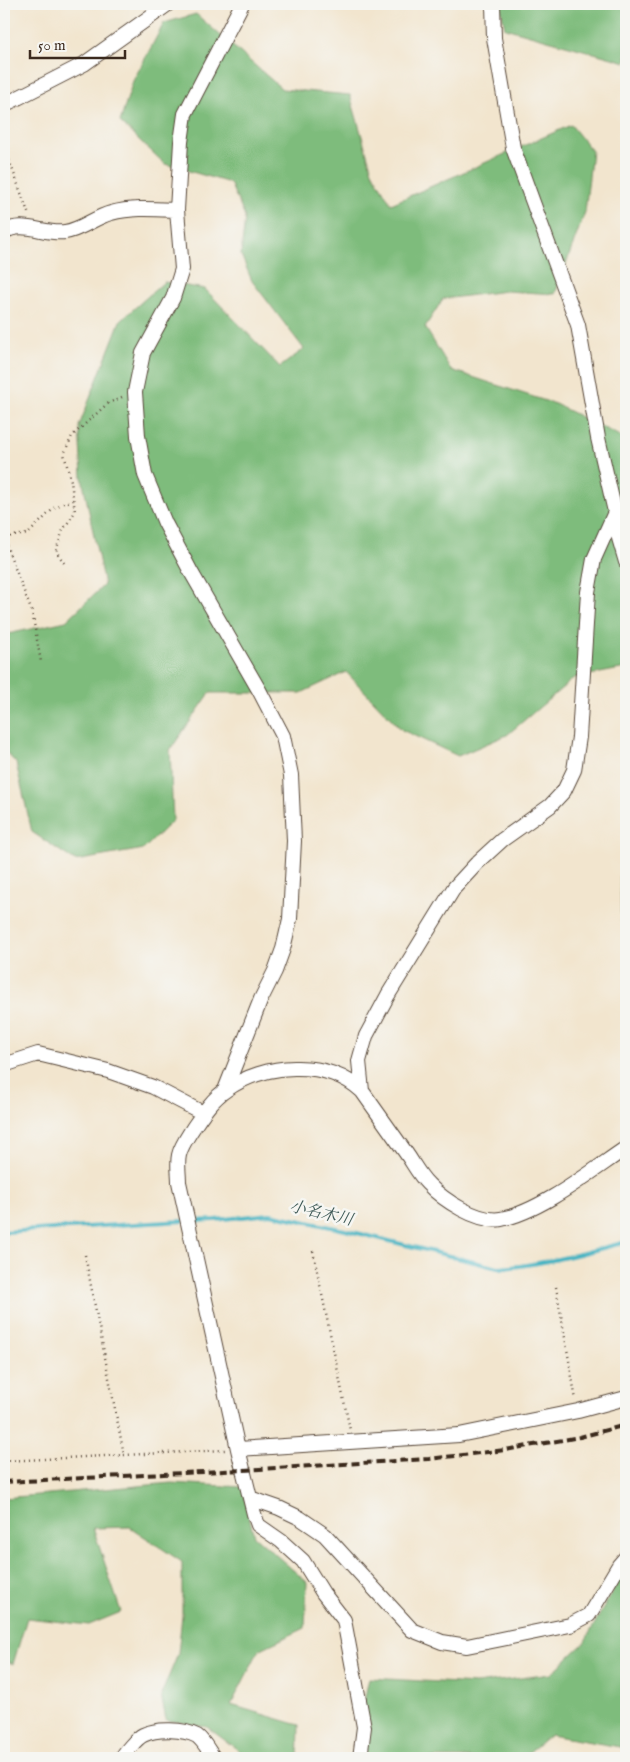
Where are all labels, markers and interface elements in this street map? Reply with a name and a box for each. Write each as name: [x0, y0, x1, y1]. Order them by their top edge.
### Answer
scale bar: [30, 28, 125, 60]
text: 50 m: [38, 36, 66, 55]
water label: 小名木川: [288, 1197, 356, 1231]

